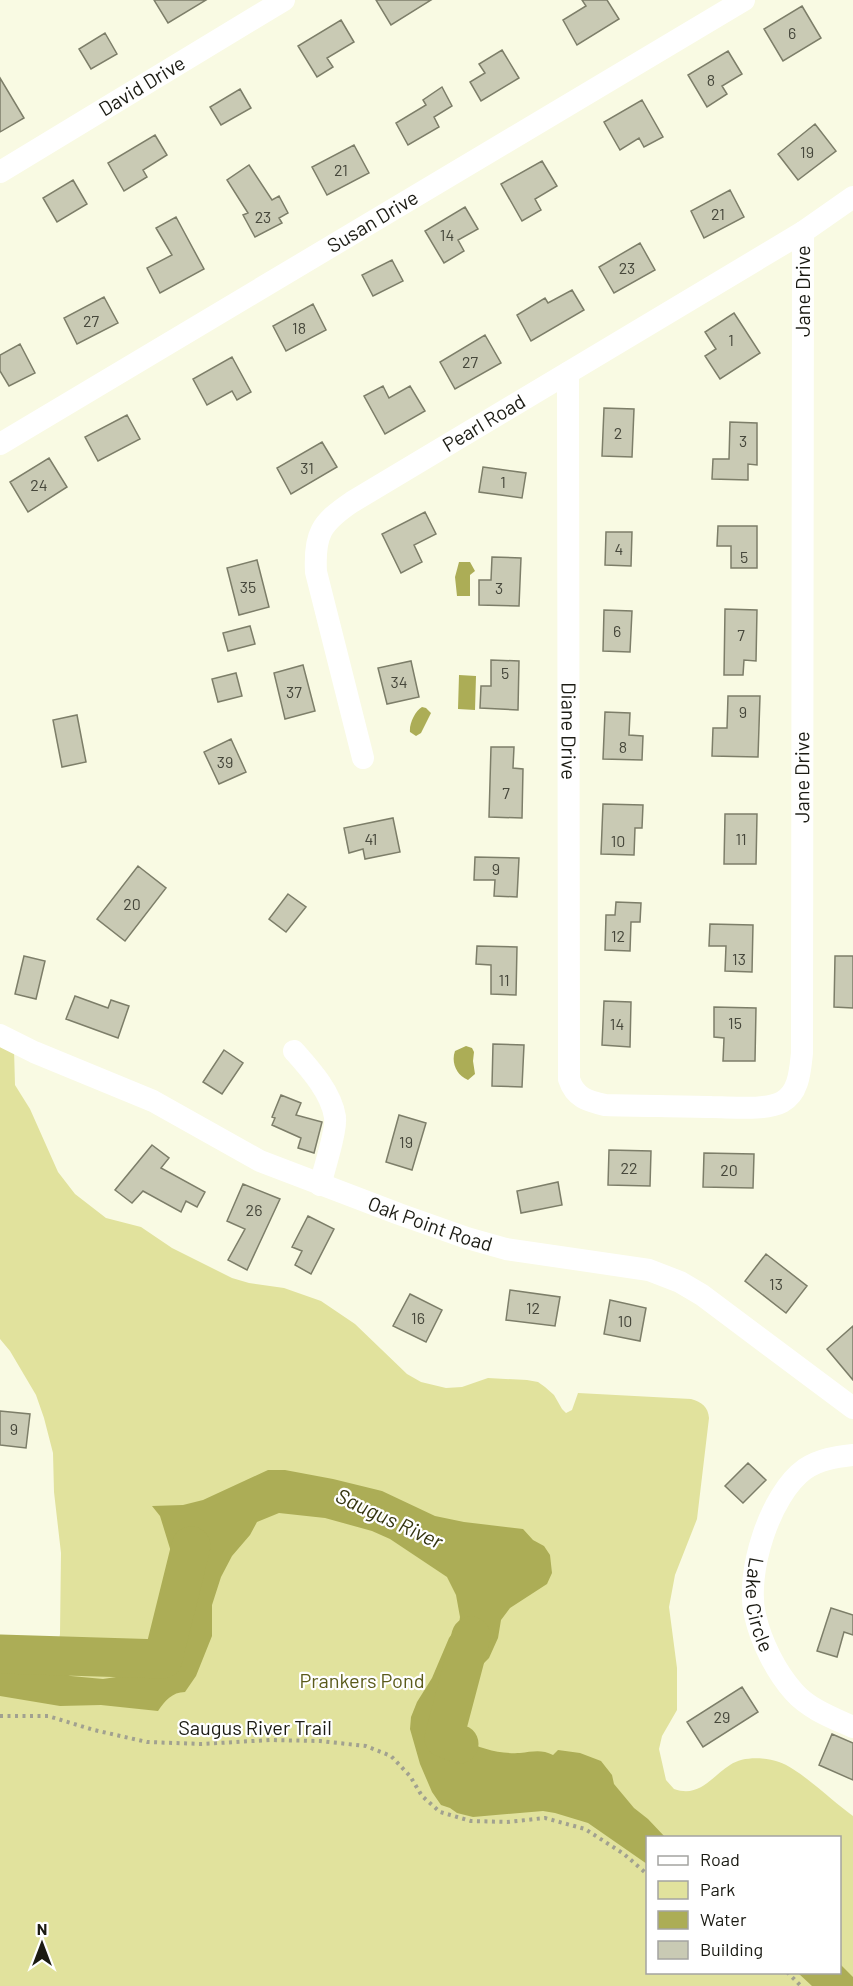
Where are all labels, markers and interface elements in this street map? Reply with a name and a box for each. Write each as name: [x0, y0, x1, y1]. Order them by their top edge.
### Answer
house number: 6: [788, 23, 796, 42]
street label: David Drive: [94, 50, 189, 120]
house number: 8: [707, 70, 715, 89]
house number: 19: [800, 142, 814, 161]
house number: 21: [334, 160, 348, 179]
street label: Susan Drive: [322, 184, 422, 257]
house number: 21: [711, 204, 725, 223]
house number: 23: [255, 207, 271, 226]
house number: 14: [440, 225, 454, 244]
street label: Jane Drive: [790, 245, 814, 337]
house number: 23: [619, 258, 635, 277]
house number: 27: [83, 311, 99, 330]
house number: 18: [292, 318, 306, 337]
house number: 1: [728, 330, 734, 349]
house number: 27: [462, 352, 478, 371]
street label: Pearl Road: [438, 388, 529, 456]
house number: 2: [614, 423, 622, 442]
house number: 3: [739, 431, 747, 450]
house number: 31: [300, 458, 314, 477]
house number: 1: [500, 472, 506, 491]
house number: 24: [30, 475, 48, 494]
house number: 4: [615, 539, 623, 558]
house number: 5: [740, 547, 748, 566]
house number: 35: [240, 577, 256, 596]
house number: 3: [495, 578, 503, 597]
house number: 6: [613, 621, 621, 640]
house number: 7: [737, 625, 745, 644]
house number: 5: [501, 663, 509, 682]
house number: 34: [390, 672, 408, 691]
house number: 37: [286, 682, 302, 701]
street label: Diane Drive: [557, 682, 582, 780]
house number: 9: [739, 702, 747, 721]
street label: Jane Drive: [789, 731, 813, 823]
house number: 8: [619, 737, 627, 756]
house number: 39: [217, 752, 233, 771]
house number: 7: [502, 783, 510, 802]
house number: 41: [365, 829, 377, 848]
house number: 11: [735, 829, 747, 848]
house number: 10: [611, 831, 625, 850]
house number: 9: [492, 859, 500, 878]
house number: 20: [123, 894, 141, 913]
house number: 12: [611, 926, 625, 945]
house number: 13: [732, 949, 746, 968]
house number: 11: [498, 970, 510, 989]
house number: 15: [728, 1013, 742, 1032]
house number: 14: [610, 1014, 624, 1033]
house number: 19: [399, 1132, 413, 1151]
house number: 22: [620, 1158, 638, 1177]
house number: 20: [720, 1160, 738, 1179]
street label: Oak Point Road: [365, 1190, 495, 1256]
house number: 26: [246, 1200, 262, 1219]
house number: 13: [769, 1274, 783, 1293]
house number: 12: [526, 1298, 540, 1317]
house number: 16: [411, 1308, 425, 1327]
house number: 10: [618, 1311, 632, 1330]
house number: 9: [10, 1419, 18, 1438]
water label: Saugus River: [332, 1482, 448, 1553]
street label: Lake Circle: [742, 1556, 779, 1655]
park label: Prankers Pond: [299, 1668, 425, 1692]
house number: 29: [714, 1707, 730, 1726]
street label: Saugus River Trail: [178, 1715, 332, 1739]
legend: [646, 1836, 841, 1974]
text: Road: [700, 1848, 740, 1870]
text: Park: [700, 1878, 735, 1900]
text: Water: [700, 1908, 747, 1930]
north arrow: [12, 1914, 72, 1974]
text: N: [37, 1919, 47, 1938]
text: Building: [700, 1938, 763, 1960]

